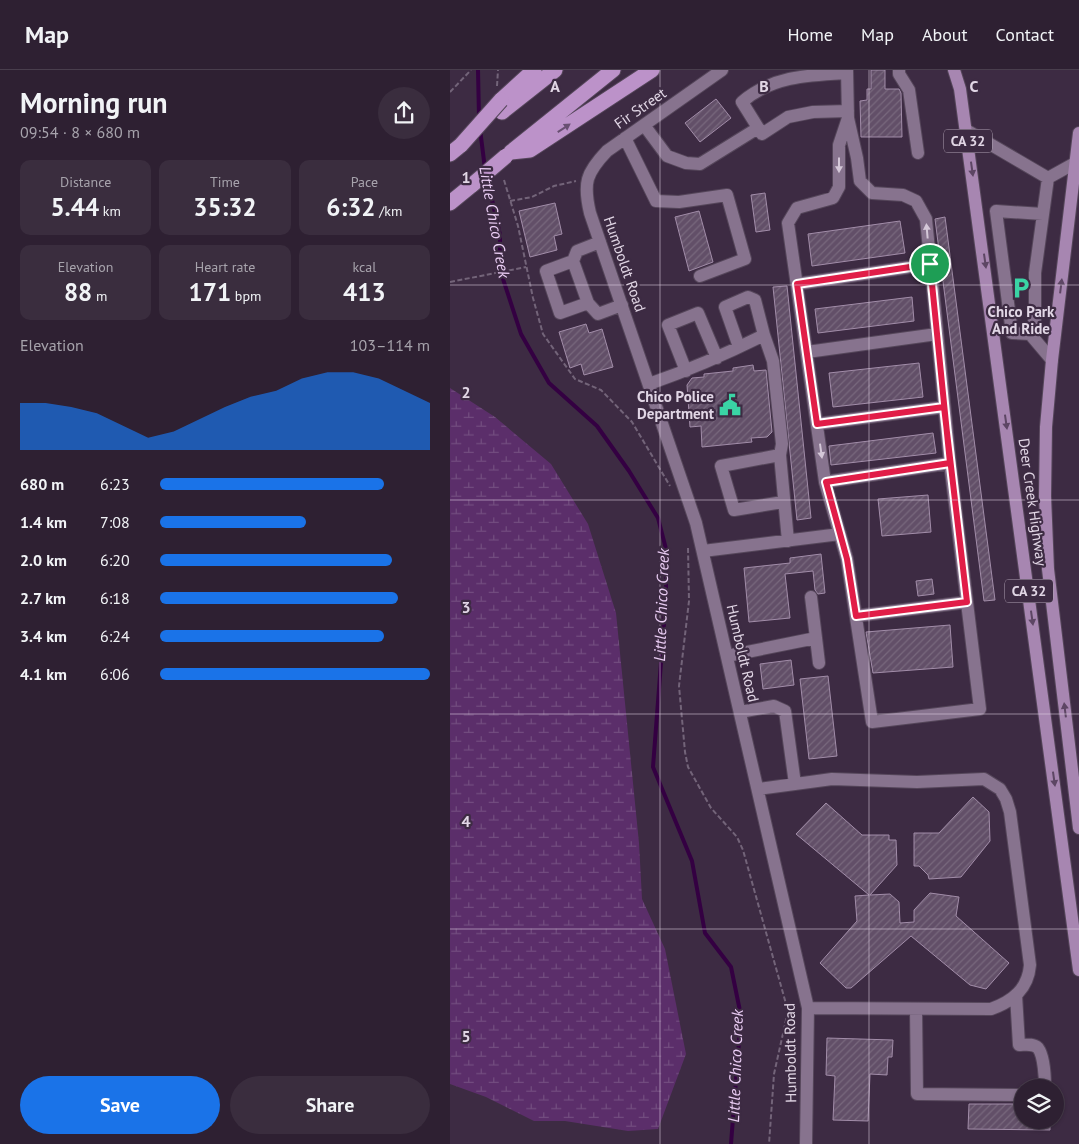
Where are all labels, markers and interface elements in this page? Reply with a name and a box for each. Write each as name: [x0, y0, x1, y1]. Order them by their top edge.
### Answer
text: Map: [25, 19, 69, 50]
text: Home: [787, 23, 833, 46]
text: Map: [861, 23, 894, 46]
text: About: [922, 23, 968, 46]
text: Contact: [996, 23, 1054, 46]
text: A: [550, 76, 560, 96]
text: B: [759, 76, 769, 96]
text: C: [970, 76, 979, 96]
street label: Fir Street: [610, 83, 670, 133]
text: Morning run: [20, 84, 168, 121]
button: share: [378, 87, 430, 139]
text: 09:54 · 8 × 680 m: [20, 122, 140, 142]
one-way arrow: [558, 123, 571, 133]
road number: CA 32: [944, 129, 992, 152]
one-way arrow: [835, 157, 843, 173]
one-way arrow: [968, 162, 976, 178]
water label: Little Chico Creek: [475, 164, 515, 280]
text: 1: [461, 167, 471, 187]
text: Distance: [60, 173, 111, 191]
text: Time: [210, 173, 240, 191]
text: Pace: [351, 173, 378, 191]
text: 5.44: [50, 191, 99, 223]
text: 35:32: [193, 191, 257, 223]
text: 6:32: [326, 191, 376, 223]
text: km: [99, 202, 121, 220]
text: /km: [376, 202, 402, 220]
street label: Humboldt Road: [600, 214, 650, 314]
one-way arrow: [923, 222, 931, 238]
pin: [909, 243, 951, 285]
icon: arrive: [916, 250, 944, 278]
one-way arrow: [981, 253, 989, 269]
text: Elevation: [58, 258, 114, 276]
text: Heart rate: [195, 258, 255, 276]
text: kcal: [352, 258, 376, 276]
parking icon: Chico Park And Ride: [1008, 275, 1034, 301]
text: 88: [64, 276, 92, 308]
text: 171: [189, 276, 231, 308]
text: 413: [343, 276, 386, 308]
one-way arrow: [1057, 278, 1065, 294]
text: m: [92, 287, 107, 305]
text: bpm: [231, 287, 261, 305]
place label: Chico Park And Ride: [988, 302, 1055, 338]
text: Elevation: [20, 335, 84, 355]
text: 103–114 m: [350, 335, 430, 355]
text: 2: [461, 382, 471, 402]
place label: Chico Police Department: [637, 387, 715, 423]
public building icon: Chico Police Department: [717, 392, 743, 418]
one-way arrow: [1002, 415, 1010, 431]
street label: Deer Creek Highway: [1015, 437, 1051, 567]
one-way arrow: [817, 444, 825, 460]
text: 680 m: [20, 474, 64, 494]
text: 6:23: [100, 474, 130, 494]
text: 1.4 km: [20, 512, 67, 532]
text: 7:08: [100, 512, 130, 532]
water label: Little Chico Creek: [649, 547, 673, 662]
text: 2.0 km: [20, 550, 67, 570]
text: 6:20: [100, 550, 130, 570]
road number: CA 32: [1005, 580, 1053, 602]
text: 2.7 km: [20, 588, 66, 608]
text: 6:18: [100, 588, 130, 608]
text: 3: [461, 597, 471, 617]
street label: Humboldt Road: [723, 602, 763, 704]
one-way arrow: [1028, 610, 1036, 626]
text: 3.4 km: [20, 626, 67, 646]
text: 6:24: [100, 626, 130, 646]
text: 4.1 km: [20, 664, 67, 684]
text: 6:06: [100, 664, 130, 684]
one-way arrow: [1061, 701, 1069, 717]
one-way arrow: [1050, 771, 1058, 787]
text: 4: [461, 811, 471, 831]
street label: Humboldt Road: [780, 1003, 800, 1103]
water label: Little Chico Creek: [723, 1008, 747, 1123]
text: 5: [461, 1026, 471, 1046]
button: Save: [20, 1076, 220, 1134]
button: Share: [230, 1076, 430, 1134]
map controls: [1014, 1079, 1064, 1129]
button: layers: [1014, 1079, 1064, 1129]

